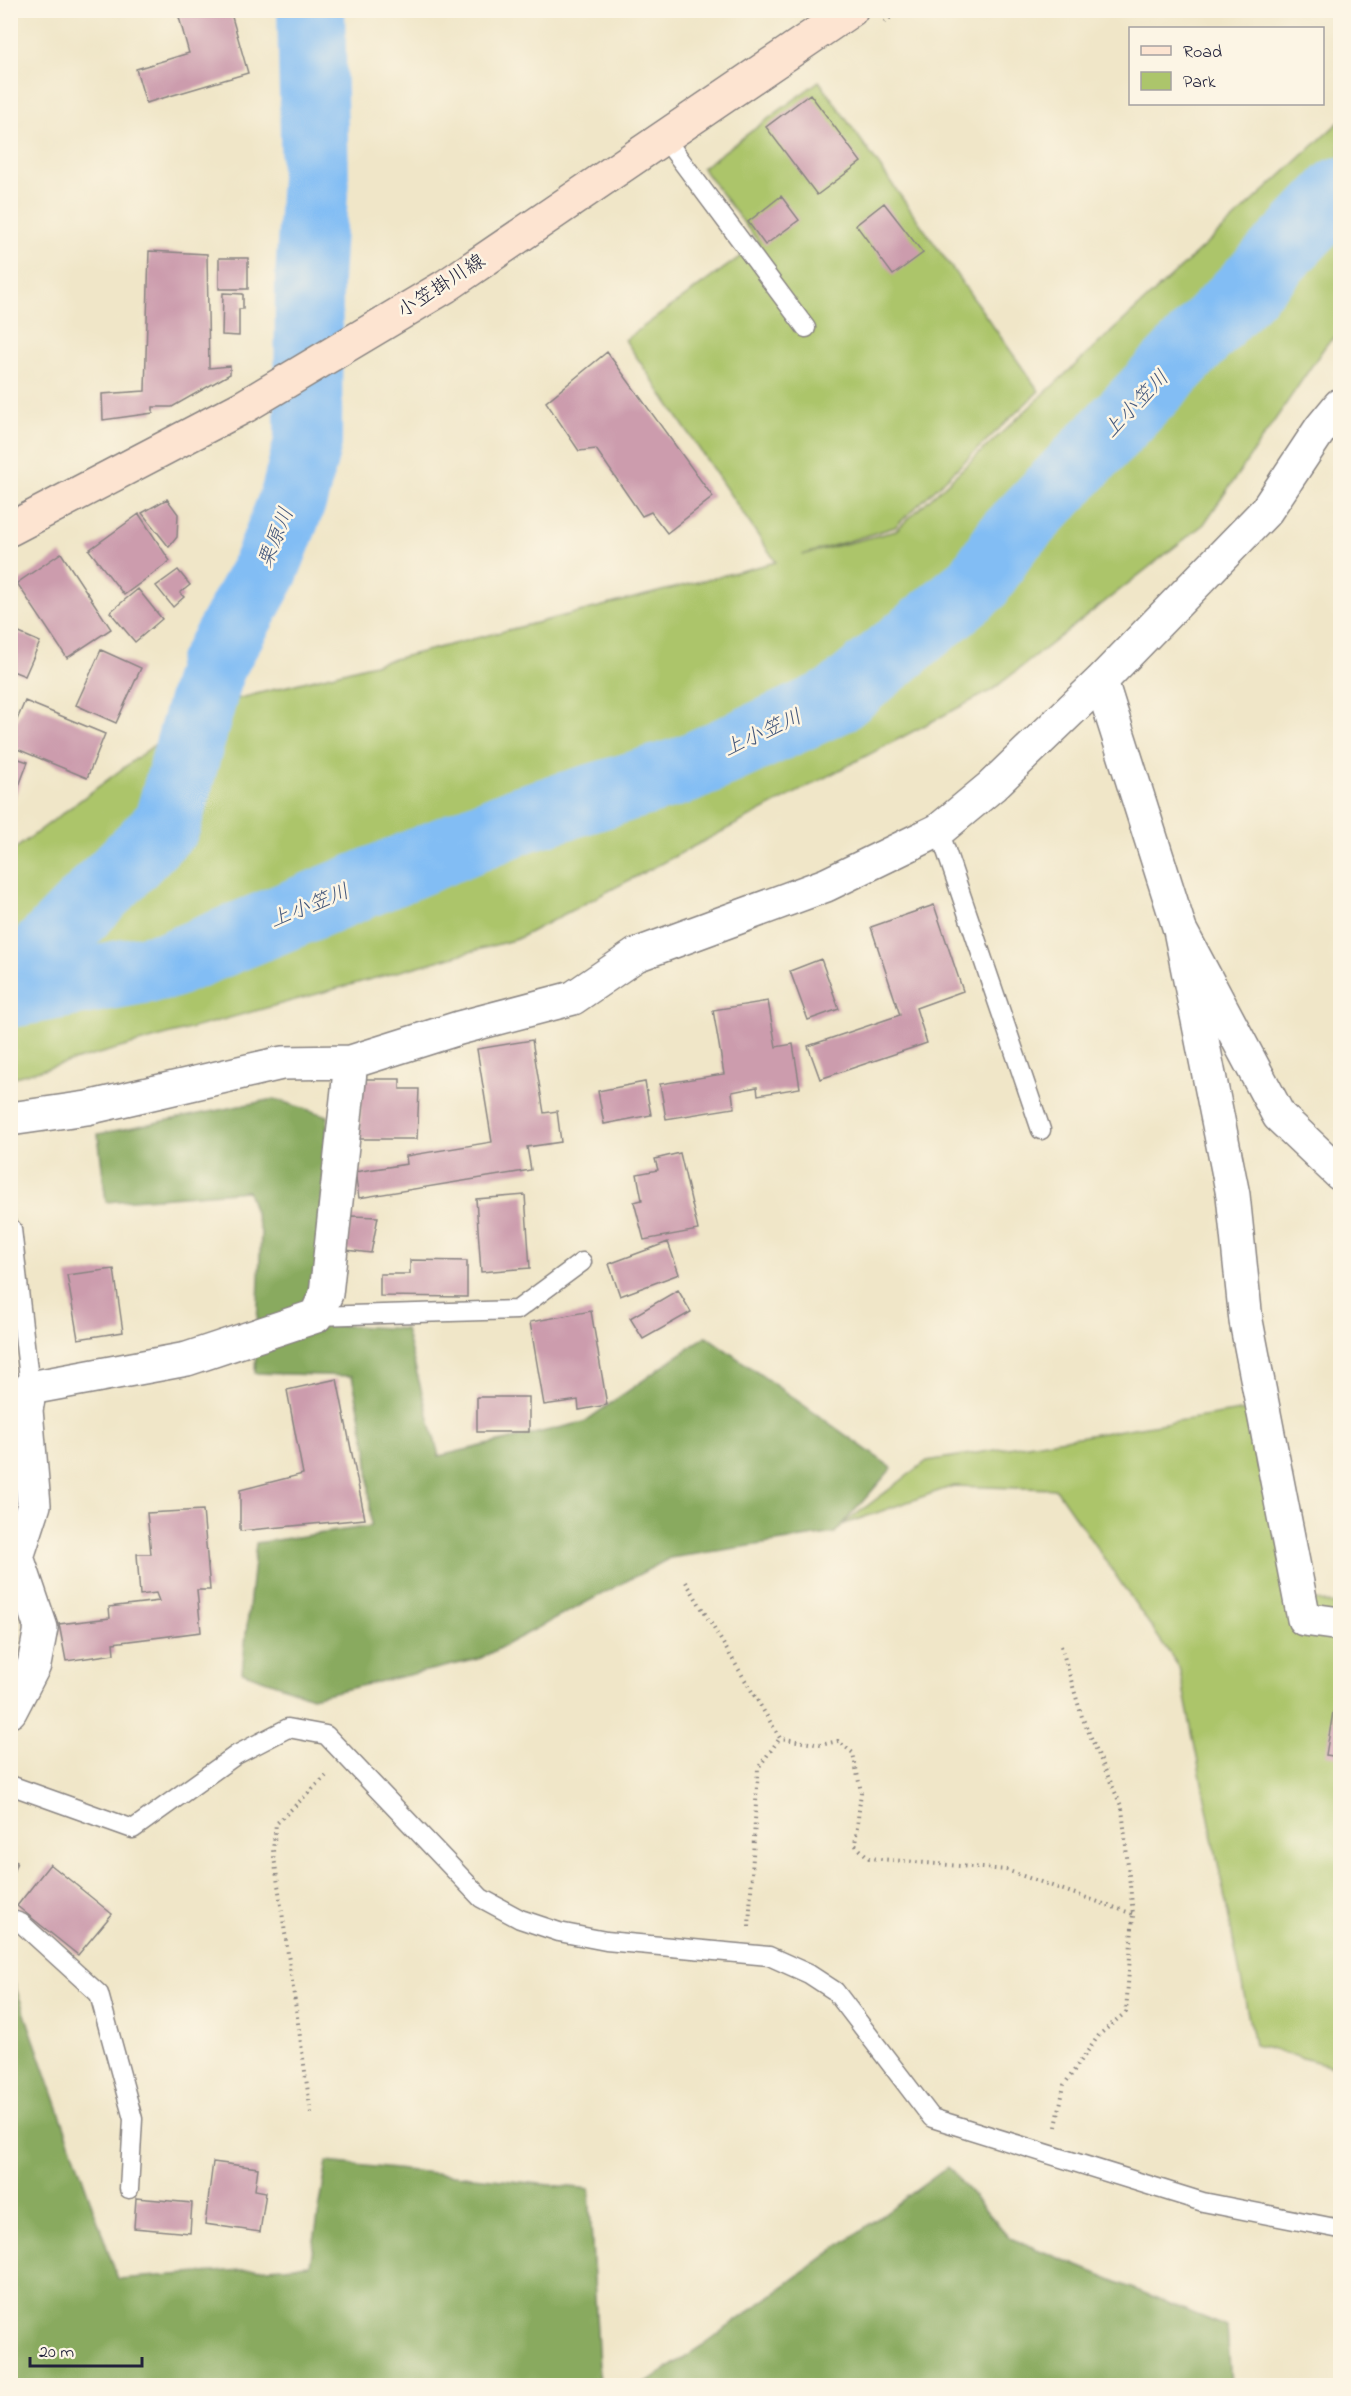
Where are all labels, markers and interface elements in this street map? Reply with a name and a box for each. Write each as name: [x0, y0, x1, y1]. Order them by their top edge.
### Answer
legend: [1129, 27, 1324, 105]
text: Road: [1183, 40, 1222, 66]
text: Park: [1183, 70, 1216, 96]
street label: 小笠掛川線: [392, 248, 492, 326]
water label: 上小笠川: [1097, 364, 1177, 446]
water label: 栗原川: [251, 503, 303, 573]
water label: 上小笠川: [719, 703, 807, 765]
water label: 上小笠川: [265, 877, 355, 937]
scale bar: [30, 2330, 142, 2368]
text: 20 m: [39, 2340, 74, 2366]

